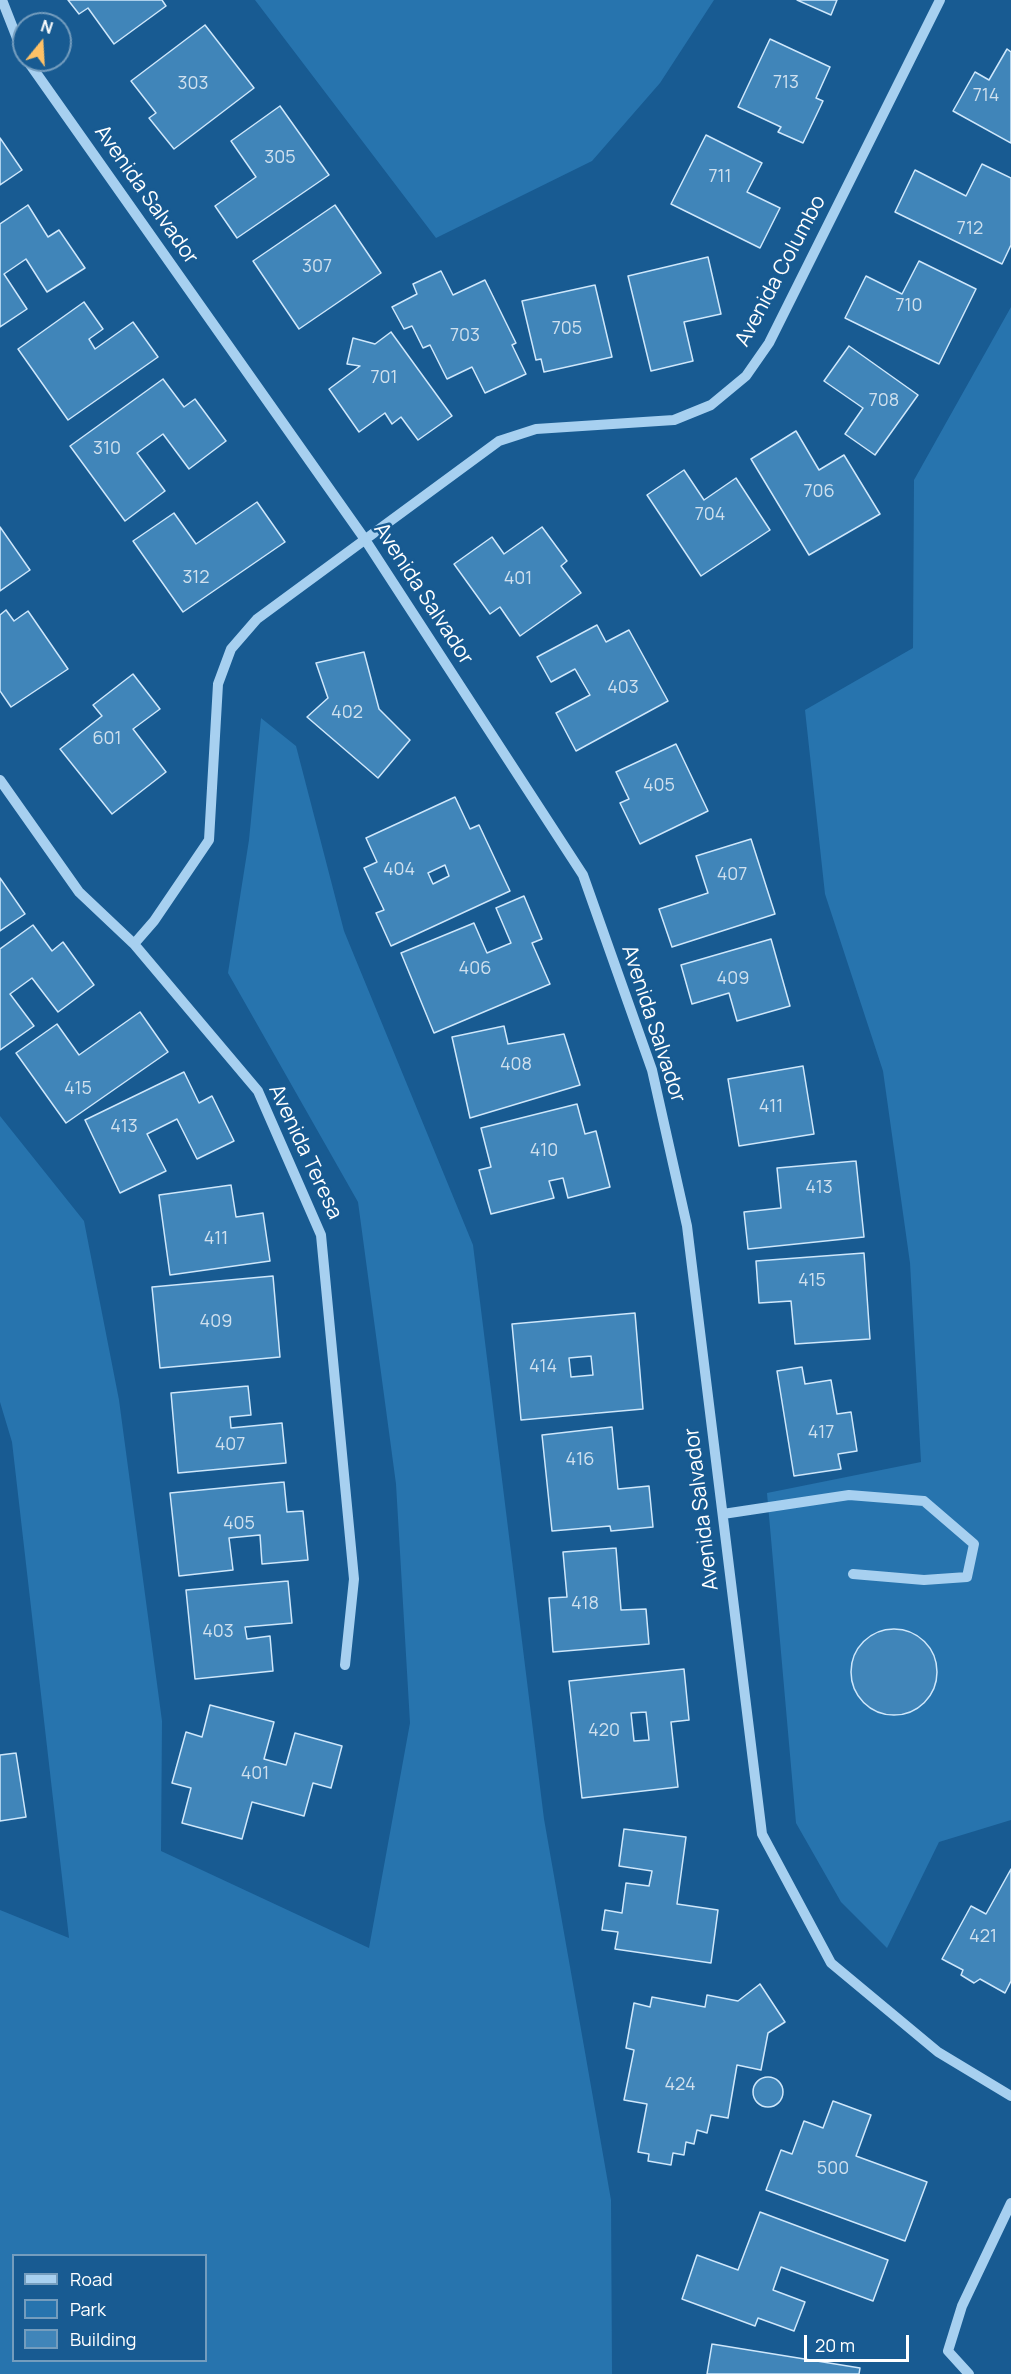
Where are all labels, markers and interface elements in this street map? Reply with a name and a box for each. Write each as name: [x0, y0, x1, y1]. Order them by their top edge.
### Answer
north arrow: [12, 12, 72, 72]
text: N: [38, 15, 56, 39]
house number: 713: [773, 72, 799, 94]
house number: 303: [178, 73, 208, 95]
house number: 714: [973, 85, 999, 107]
street label: Avenida Salvador: [89, 121, 203, 269]
house number: 305: [264, 147, 296, 169]
house number: 711: [708, 166, 732, 188]
street label: Avenida Columbo: [730, 191, 832, 351]
house number: 712: [957, 218, 983, 240]
house number: 307: [302, 256, 332, 278]
house number: 710: [895, 295, 923, 317]
house number: 705: [552, 318, 582, 340]
house number: 703: [450, 325, 480, 347]
house number: 701: [370, 367, 398, 389]
house number: 708: [869, 390, 899, 412]
house number: 310: [93, 438, 121, 460]
house number: 706: [803, 481, 835, 503]
house number: 704: [695, 504, 725, 526]
street label: Avenida Salvador: [368, 518, 478, 670]
house number: 312: [182, 567, 210, 589]
house number: 401: [504, 568, 532, 590]
house number: 403: [607, 677, 639, 699]
house number: 402: [331, 702, 363, 724]
house number: 601: [92, 728, 122, 750]
house number: 405: [643, 775, 675, 797]
house number: 404: [383, 859, 415, 881]
house number: 407: [717, 864, 747, 886]
street label: Avenida Salvador: [616, 942, 690, 1106]
house number: 406: [459, 958, 491, 980]
house number: 409: [717, 968, 749, 990]
house number: 408: [500, 1054, 532, 1076]
house number: 415: [64, 1078, 92, 1100]
street label: Avenida Teresa: [263, 1081, 347, 1223]
house number: 411: [759, 1096, 783, 1118]
house number: 413: [110, 1116, 138, 1138]
house number: 410: [530, 1140, 558, 1162]
house number: 413: [805, 1177, 833, 1199]
house number: 411: [204, 1228, 228, 1250]
house number: 415: [798, 1270, 826, 1292]
house number: 409: [200, 1311, 232, 1333]
house number: 414: [529, 1356, 557, 1378]
house number: 417: [808, 1422, 834, 1444]
street label: Avenida Salvador: [680, 1426, 724, 1592]
house number: 407: [215, 1434, 245, 1456]
house number: 416: [566, 1449, 594, 1471]
house number: 405: [223, 1513, 255, 1535]
house number: 418: [571, 1593, 599, 1615]
house number: 403: [202, 1621, 234, 1643]
house number: 420: [588, 1720, 620, 1742]
house number: 401: [241, 1763, 269, 1785]
house number: 421: [969, 1926, 997, 1948]
house number: 424: [664, 2074, 696, 2096]
house number: 500: [817, 2158, 849, 2180]
legend: [12, 2254, 207, 2362]
text: Road: [70, 2267, 113, 2291]
text: Park: [70, 2297, 106, 2321]
scale bar: [807, 2323, 912, 2361]
text: Building: [70, 2327, 136, 2351]
text: 20 m: [815, 2333, 855, 2357]

